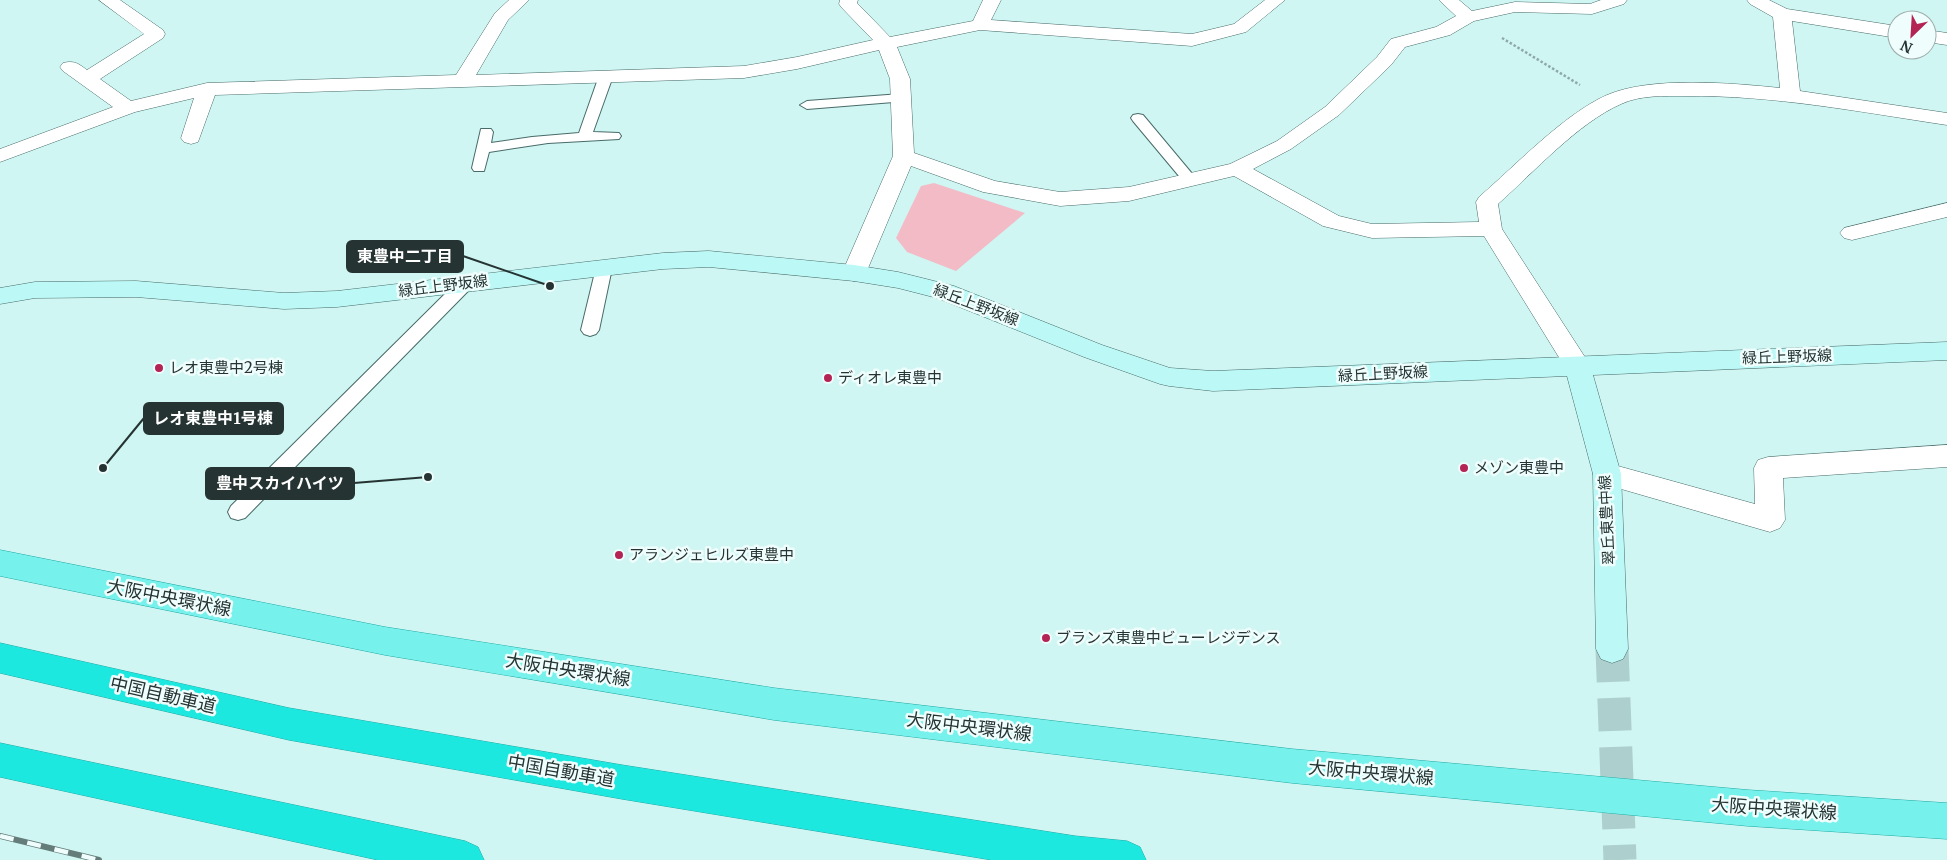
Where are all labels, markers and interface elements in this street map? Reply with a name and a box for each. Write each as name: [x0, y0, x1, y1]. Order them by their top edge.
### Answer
north arrow: [1887, 10, 1937, 60]
text: N: [1898, 36, 1915, 57]
callout: 東豊中二丁目: [347, 241, 463, 272]
text: 東豊中二丁目: [357, 246, 453, 266]
street label: 緑丘上野坂線: [397, 271, 489, 300]
street label: 緑丘上野坂線: [931, 280, 1022, 330]
street label: 緑丘上野坂線: [1742, 345, 1832, 368]
place label: レオ東豊中2号棟: [169, 358, 283, 377]
marker: レオ東豊中2号棟: [153, 362, 165, 374]
street label: 緑丘上野坂線: [1338, 362, 1428, 385]
place label: ディオレ東豊中: [838, 368, 942, 387]
marker: ディオレ東豊中: [822, 372, 834, 384]
callout: レオ東豊中1号棟: [144, 403, 283, 434]
text: レオ東豊中1号棟: [153, 408, 273, 428]
place label: メゾン東豊中: [1474, 458, 1564, 477]
marker: メゾン東豊中: [1458, 462, 1470, 474]
callout: 豊中スカイハイツ: [206, 468, 354, 499]
text: 豊中スカイハイツ: [216, 473, 344, 493]
street label: 翠丘東豊中線: [1595, 475, 1618, 565]
place label: アランジェヒルズ東豊中: [629, 545, 794, 564]
marker: アランジェヒルズ東豊中: [613, 549, 625, 561]
street label: 大阪中央環状線: [105, 574, 233, 621]
place label: ブランズ東豊中ビューレジデンス: [1056, 628, 1280, 647]
marker: ブランズ東豊中ビューレジデンス: [1040, 632, 1052, 644]
street label: 大阪中央環状線: [504, 648, 632, 691]
street label: 中国自動車道: [108, 671, 218, 718]
street label: 大阪中央環状線: [905, 707, 1033, 746]
street label: 中国自動車道: [506, 750, 616, 791]
street label: 大阪中央環状線: [1307, 756, 1435, 789]
street label: 大阪中央環状線: [1710, 793, 1838, 824]

